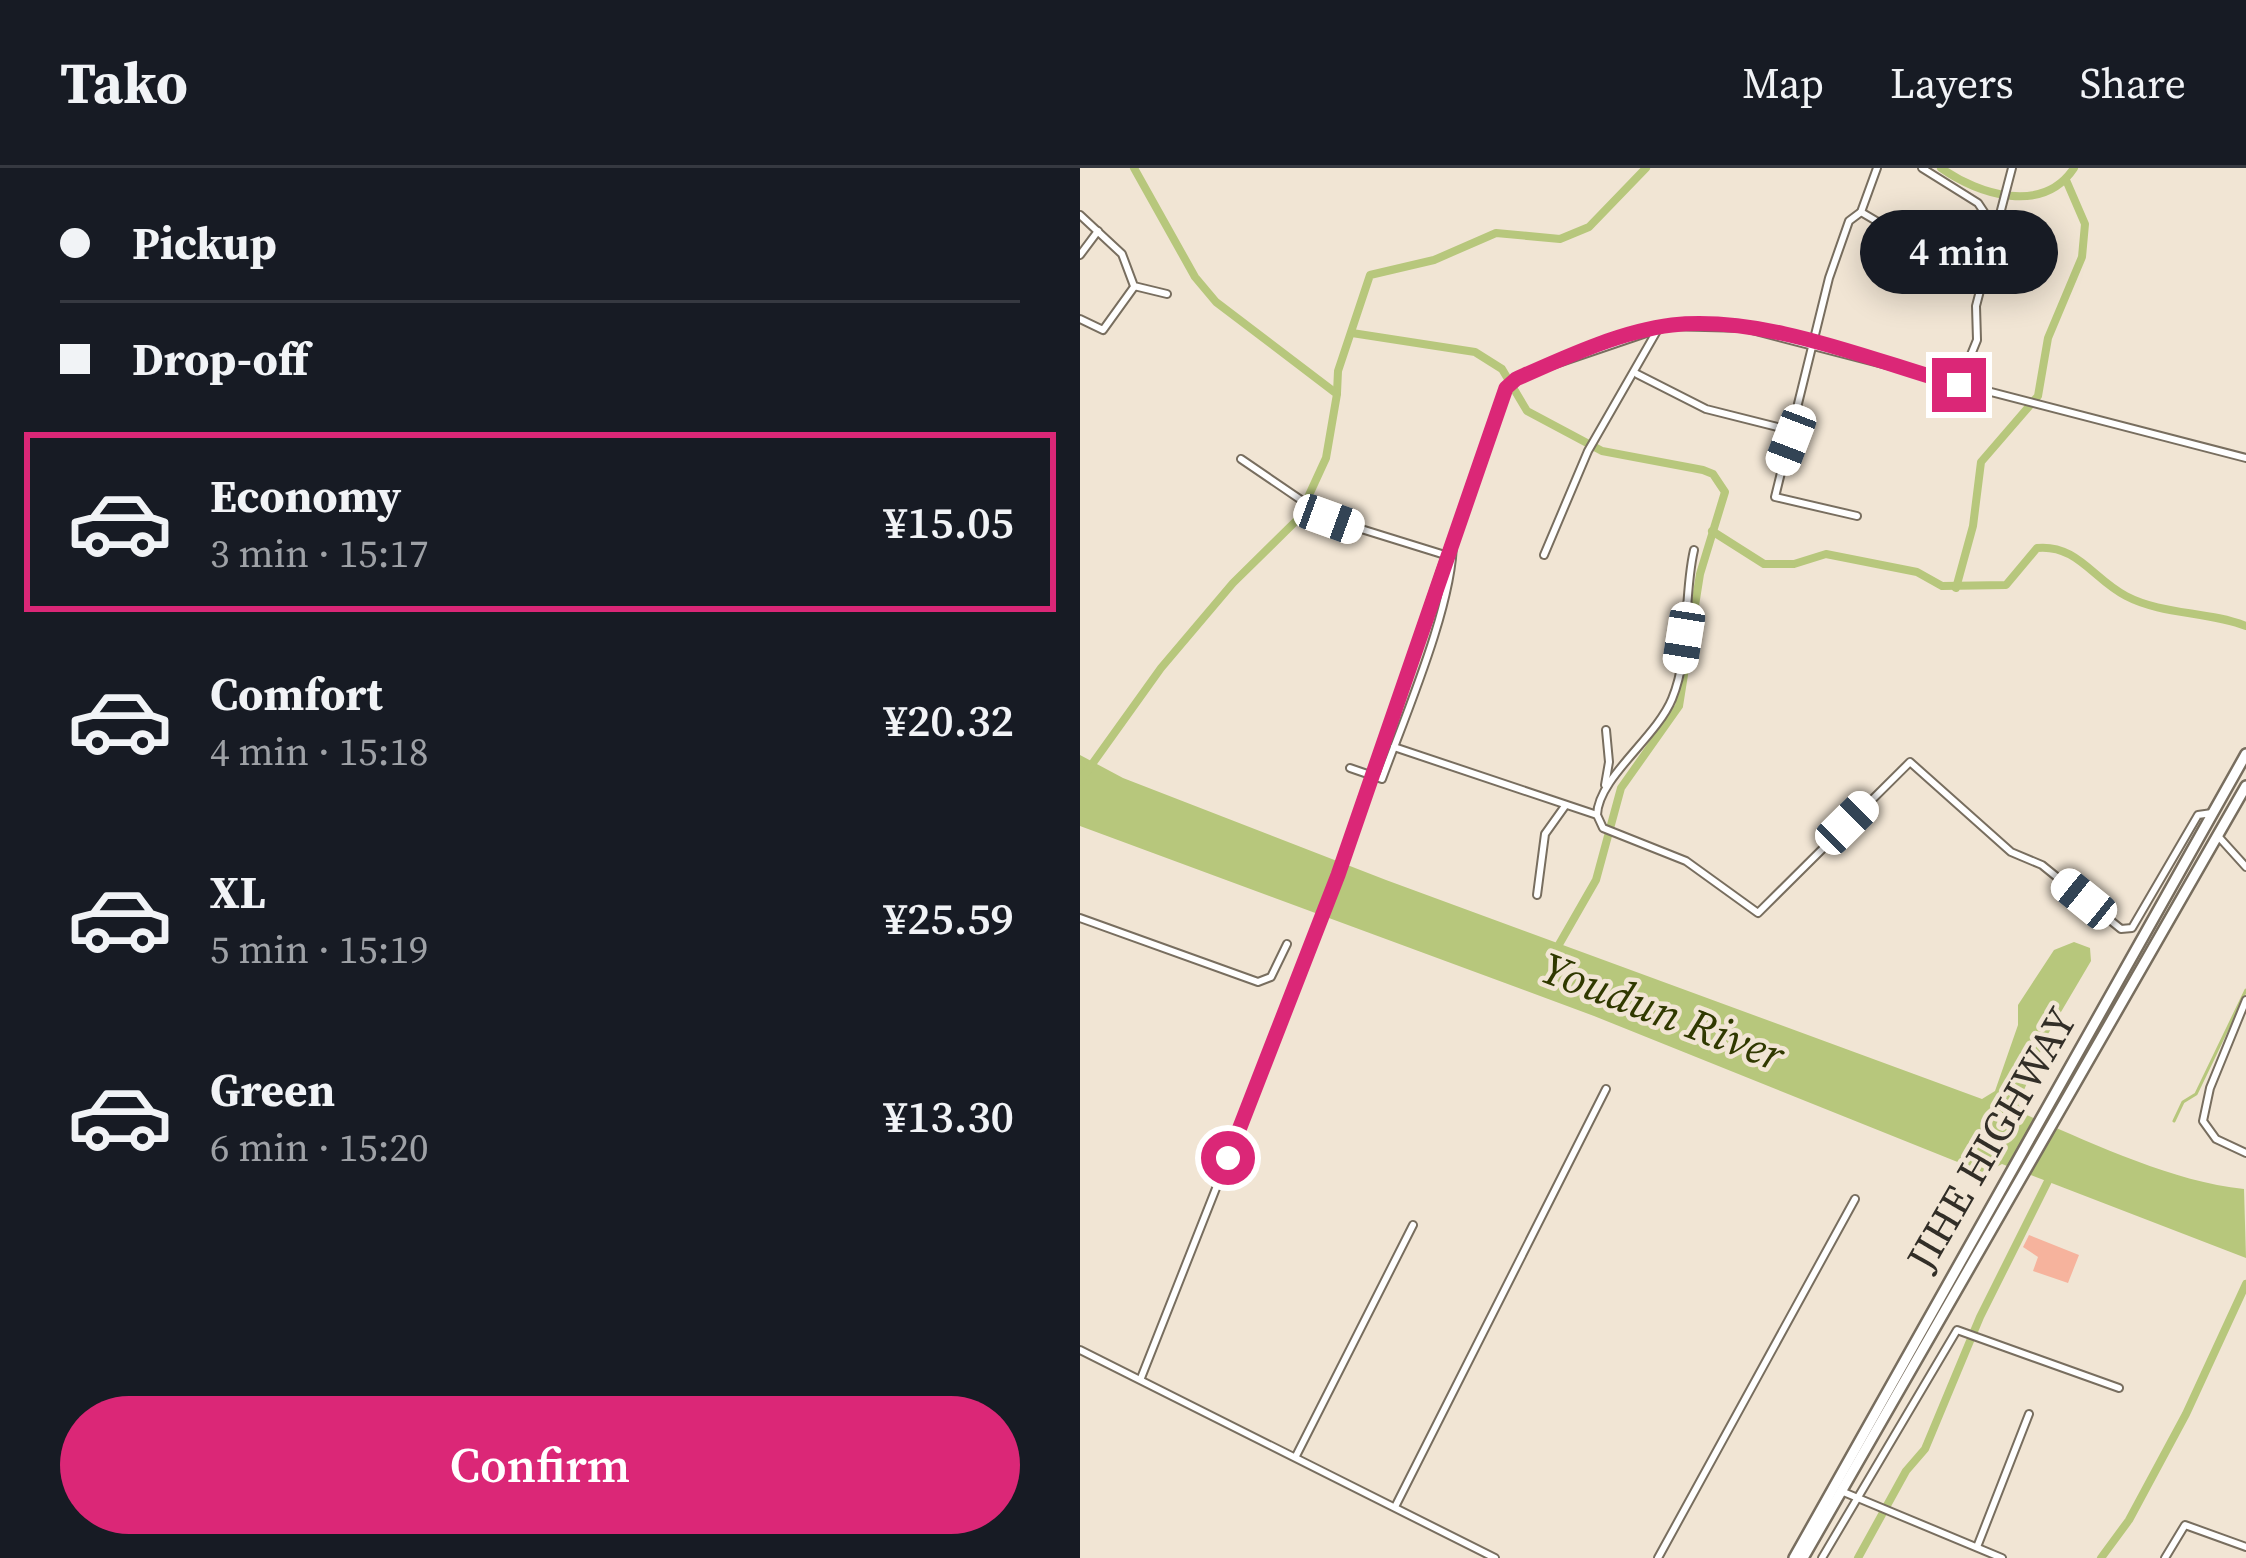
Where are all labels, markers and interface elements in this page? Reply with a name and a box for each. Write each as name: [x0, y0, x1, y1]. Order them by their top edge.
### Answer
text: Tako: [60, 44, 188, 122]
text: Map: [1742, 54, 1824, 112]
text: Layers: [1890, 54, 2014, 112]
text: Share: [2080, 54, 2186, 112]
callout: 4 min: [1860, 211, 2058, 295]
text: Pickup: [132, 212, 277, 274]
text: 4 min: [1909, 225, 2009, 278]
text: Drop-off: [132, 328, 308, 390]
route end: [1932, 358, 1986, 412]
car: [1761, 400, 1821, 480]
text: Economy: [210, 465, 401, 527]
icon: car: [66, 468, 174, 576]
car: [1289, 490, 1369, 548]
text: ¥15.05: [883, 491, 1014, 553]
text: 3 min · 15:17: [210, 527, 429, 580]
car: [1661, 600, 1707, 676]
text: Comfort: [210, 663, 383, 725]
icon: car: [66, 666, 174, 774]
text: ¥20.32: [883, 689, 1014, 751]
text: 4 min · 15:18: [210, 725, 429, 778]
car: [1809, 785, 1885, 861]
text: XL: [210, 861, 266, 923]
car: [2045, 862, 2123, 936]
icon: car: [66, 864, 174, 972]
text: ¥25.59: [883, 887, 1014, 949]
text: 5 min · 15:19: [210, 923, 429, 976]
water label: Youdun River: [1533, 936, 1794, 1086]
street label: JIHE HIGHWAY: [1892, 996, 2090, 1282]
text: Green: [210, 1059, 335, 1121]
icon: car: [66, 1062, 174, 1170]
text: ¥13.30: [883, 1085, 1014, 1147]
text: 6 min · 15:20: [210, 1121, 429, 1174]
route start: [1201, 1131, 1255, 1185]
button: Confirm: [60, 1396, 1020, 1534]

